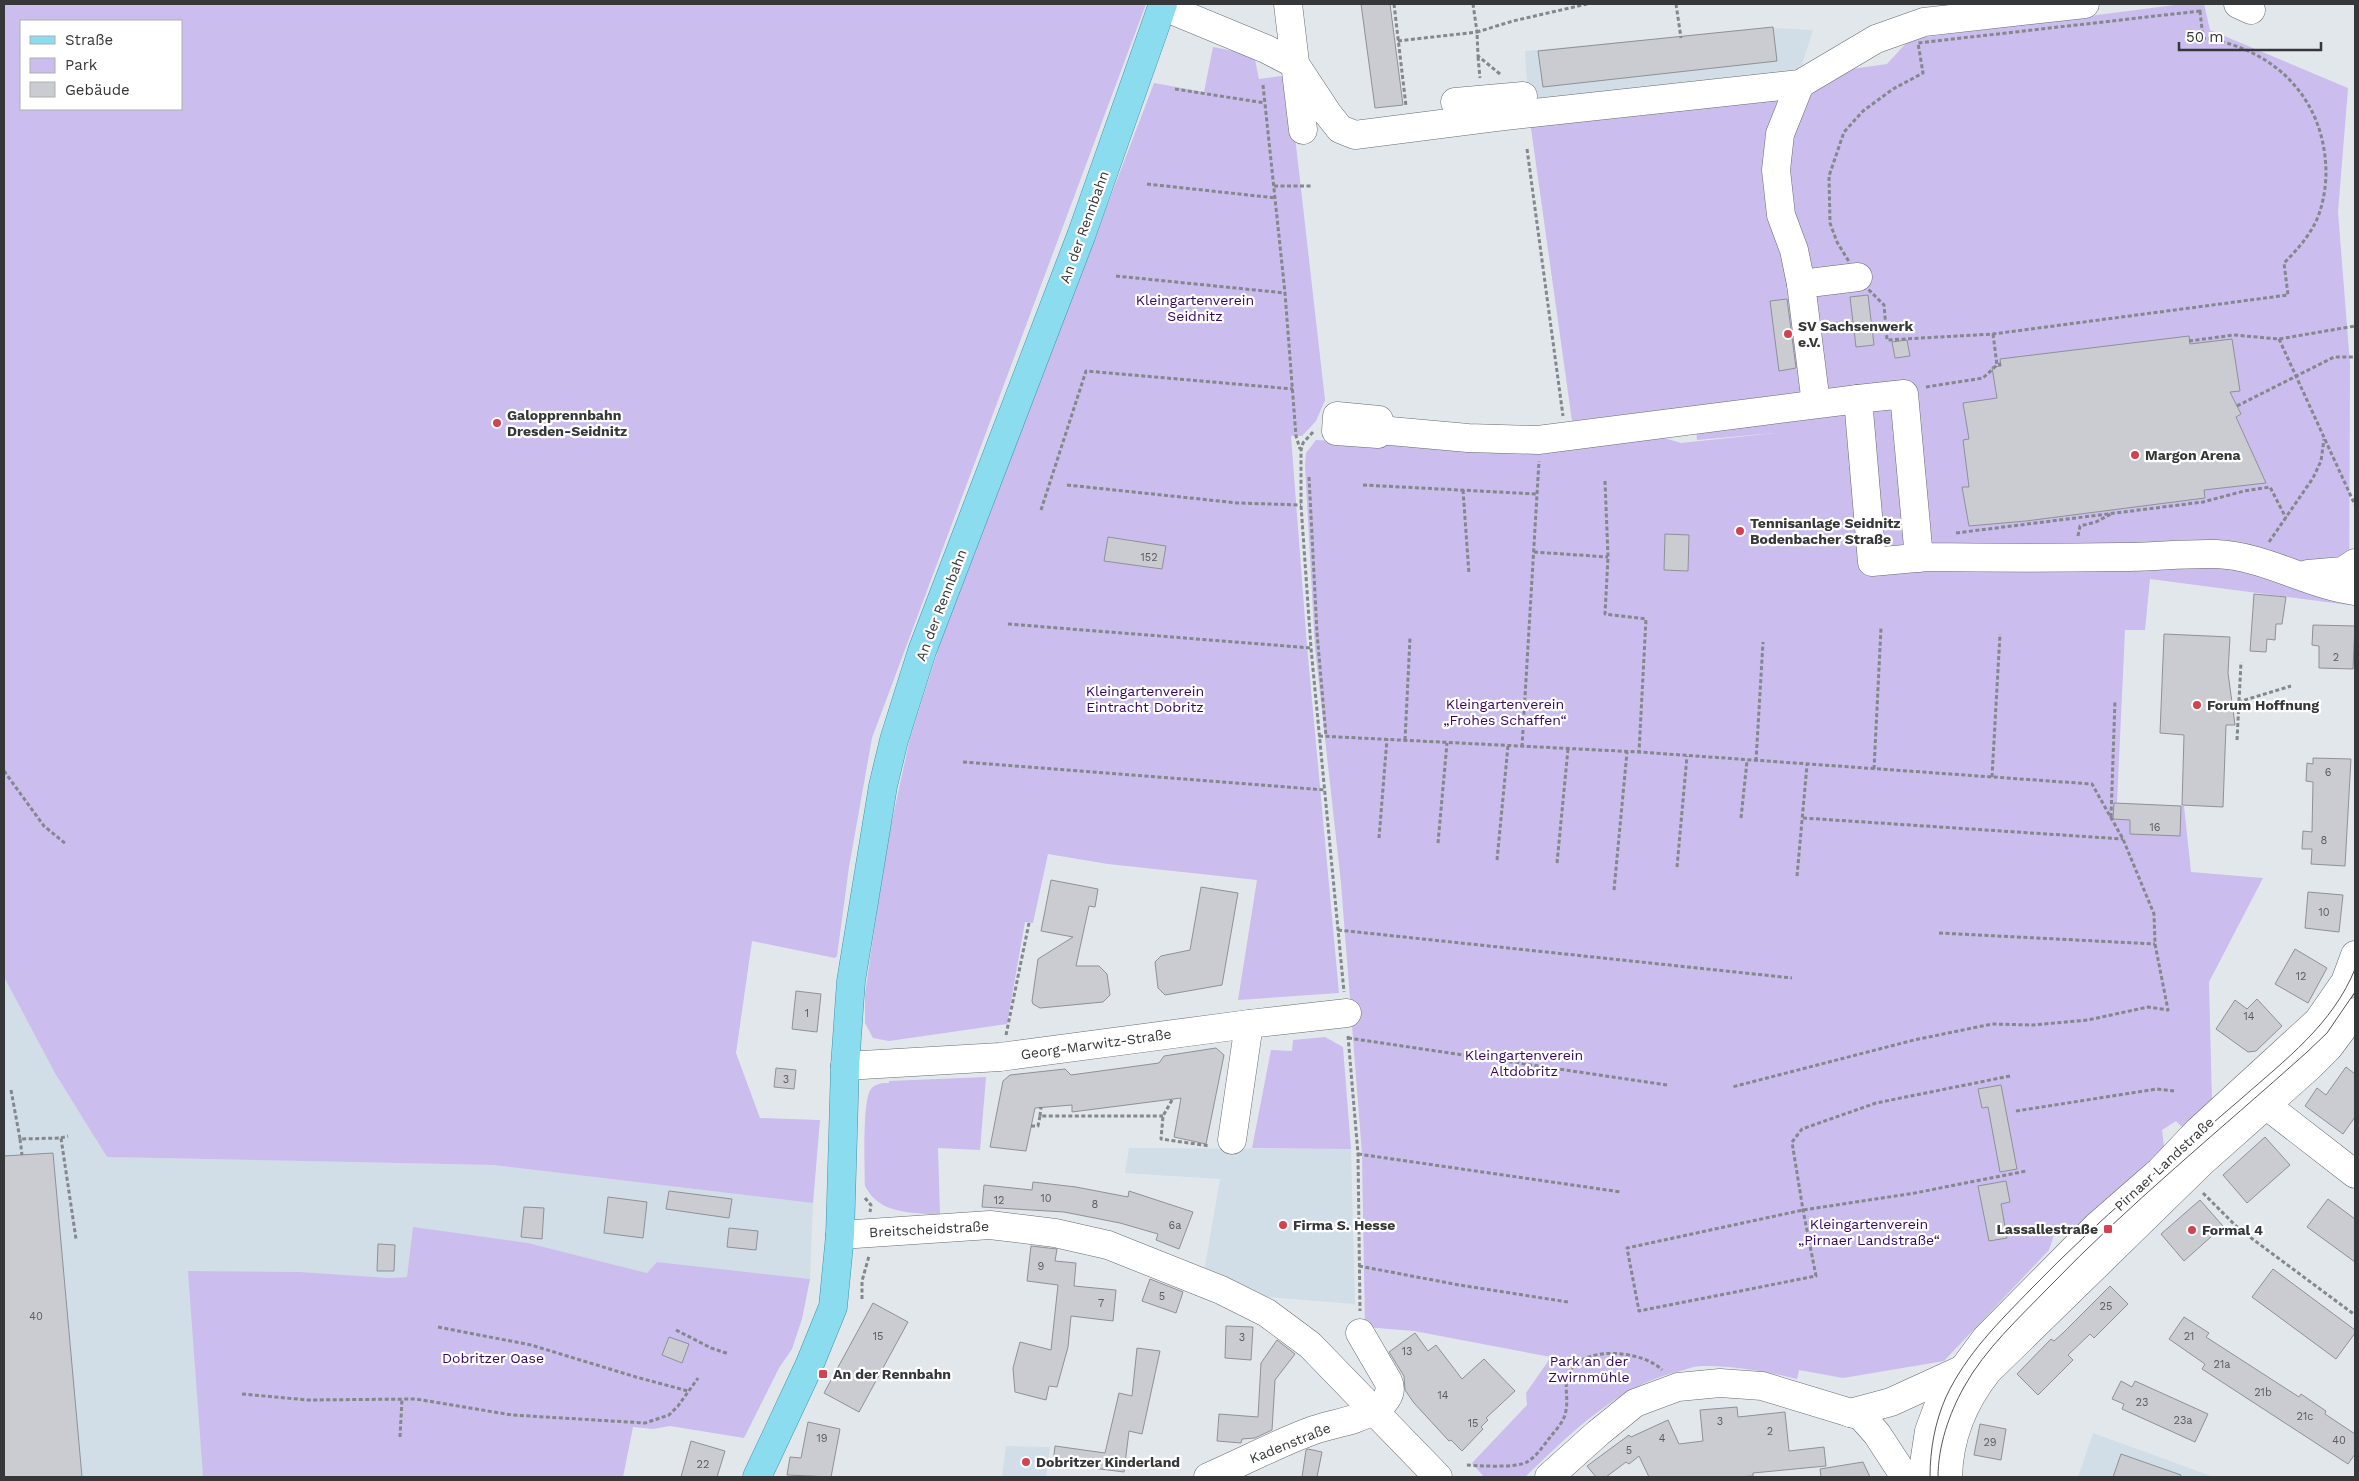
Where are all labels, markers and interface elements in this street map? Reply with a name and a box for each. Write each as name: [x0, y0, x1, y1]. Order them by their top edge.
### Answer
legend: [20, 20, 182, 110]
scale bar: [2179, 20, 2322, 52]
text: 50 m: [2186, 28, 2223, 46]
text: Straße: [65, 31, 113, 49]
text: Park: [65, 56, 98, 74]
text: Gebäude: [65, 81, 130, 99]
street label: An der Rennbahn: [1056, 169, 1112, 285]
park label: Kleingartenverein Seidnitz: [1136, 292, 1254, 324]
place label: SV Sachsenwerk e.V.: [1798, 318, 1913, 350]
marker: SV Sachsenwerk e.V.: [1782, 328, 1794, 340]
place label: Galopprennbahn Dresden-Seidnitz: [507, 407, 627, 439]
marker: Galopprennbahn Dresden-Seidnitz: [491, 417, 503, 429]
place label: Margon Arena: [2145, 447, 2241, 463]
marker: Margon Arena: [2129, 449, 2141, 461]
place label: Tennisanlage Seidnitz Bodenbacher Straße: [1750, 515, 1901, 547]
marker: Tennisanlage Seidnitz Bodenbacher Straße: [1734, 525, 1746, 537]
street label: An der Rennbahn: [912, 547, 970, 663]
house number: 152: [1140, 551, 1158, 564]
house number: 2: [2333, 651, 2339, 664]
park label: Kleingartenverein Eintracht Dobritz: [1086, 683, 1204, 715]
park label: Kleingartenverein „Frohes Schaffen“: [1443, 696, 1567, 728]
place label: Forum Hoffnung: [2207, 697, 2319, 713]
marker: Forum Hoffnung: [2191, 699, 2203, 711]
house number: 6: [2325, 766, 2332, 779]
house number: 16: [2150, 821, 2161, 834]
house number: 8: [2321, 834, 2328, 847]
house number: 10: [2318, 906, 2330, 919]
house number: 12: [2296, 970, 2306, 983]
house number: 1: [805, 1007, 809, 1020]
house number: 14: [2243, 1010, 2255, 1023]
street label: Georg-Marwitz-Straße: [1020, 1025, 1172, 1063]
park label: Kleingartenverein Altdobritz: [1465, 1047, 1583, 1079]
house number: 3: [783, 1073, 789, 1086]
street label: Pirnaer Landstraße: [2111, 1114, 2217, 1214]
house number: 10: [1040, 1192, 1052, 1205]
house number: 12: [994, 1194, 1004, 1207]
house number: 8: [1092, 1198, 1099, 1211]
park label: Kleingartenverein „Pirnaer Landstraße“: [1798, 1216, 1940, 1248]
place label: Firma S. Hesse: [1293, 1217, 1395, 1233]
street label: Breitscheidstraße: [869, 1218, 989, 1240]
house number: 6a: [1169, 1219, 1181, 1232]
marker: Firma S. Hesse: [1277, 1219, 1289, 1231]
place label: Lassallestraße: [1996, 1221, 2098, 1237]
place label: Formal 4: [2202, 1222, 2263, 1238]
marker: Lassallestraße: [2102, 1223, 2114, 1235]
marker: Formal 4: [2186, 1224, 2198, 1236]
house number: 9: [1038, 1260, 1045, 1273]
house number: 5: [1159, 1290, 1165, 1303]
house number: 7: [1098, 1297, 1104, 1310]
house number: 25: [2100, 1300, 2112, 1313]
house number: 40: [29, 1310, 43, 1323]
house number: 15: [873, 1330, 883, 1343]
house number: 21: [2184, 1330, 2194, 1343]
house number: 3: [1239, 1331, 1245, 1344]
house number: 13: [1402, 1345, 1412, 1358]
park label: Dobritzer Oase: [442, 1350, 544, 1366]
park label: Park an der Zwirnmühle: [1548, 1353, 1630, 1385]
house number: 21a: [2214, 1358, 2230, 1371]
place label: An der Rennbahn: [833, 1366, 951, 1382]
marker: An der Rennbahn: [817, 1368, 829, 1380]
house number: 21b: [2254, 1386, 2272, 1399]
house number: 14: [1437, 1389, 1449, 1402]
house number: 23: [2136, 1396, 2148, 1409]
house number: 21c: [2297, 1410, 2313, 1423]
house number: 23a: [2173, 1414, 2193, 1427]
house number: 3: [1717, 1415, 1723, 1428]
house number: 15: [1468, 1417, 1478, 1430]
street label: Kadenstraße: [1247, 1420, 1333, 1466]
house number: 2: [1767, 1425, 1773, 1438]
house number: 19: [816, 1432, 828, 1445]
house number: 4: [1659, 1432, 1666, 1445]
house number: 40: [2332, 1434, 2346, 1447]
house number: 29: [1983, 1436, 1997, 1449]
house number: 5: [1626, 1444, 1632, 1457]
place label: Dobritzer Kinderland: [1036, 1454, 1180, 1470]
marker: Dobritzer Kinderland: [1020, 1456, 1032, 1468]
house number: 22: [697, 1458, 709, 1471]

